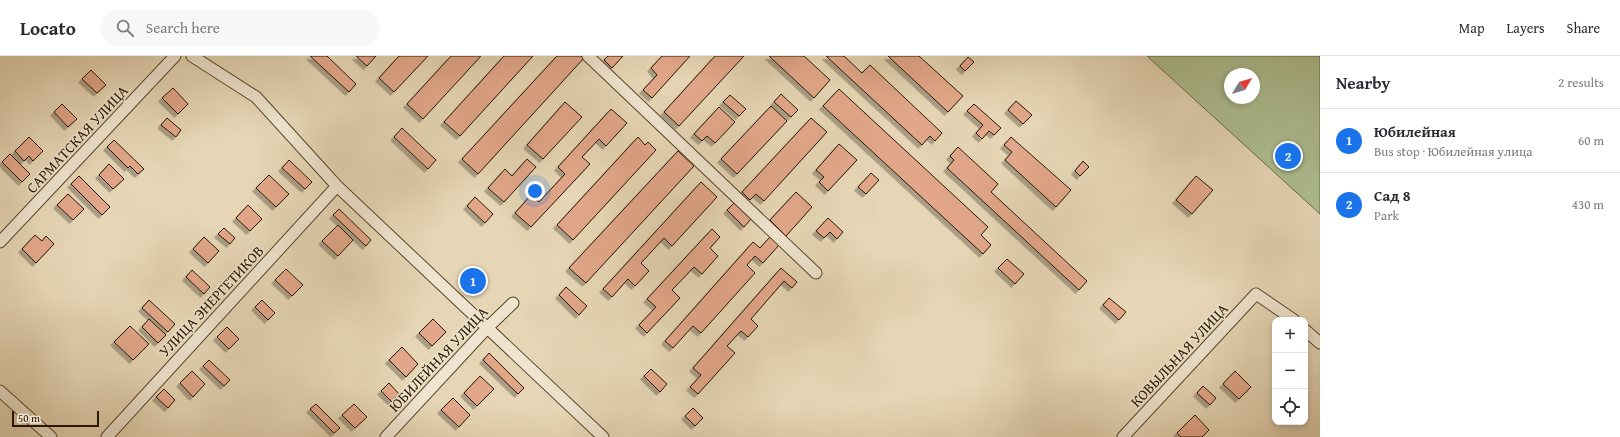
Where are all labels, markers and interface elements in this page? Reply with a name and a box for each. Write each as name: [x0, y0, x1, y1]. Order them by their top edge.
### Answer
search box: [100, 10, 380, 46]
text: Locato: [20, 14, 76, 42]
icon: search: [114, 17, 136, 39]
text: Search here: [146, 17, 220, 38]
text: Map: [1459, 18, 1485, 38]
text: Layers: [1507, 18, 1545, 38]
text: Share: [1567, 18, 1600, 38]
north arrow: [1224, 68, 1260, 104]
text: Nearby: [1336, 70, 1390, 95]
text: 2 results: [1558, 73, 1604, 92]
street label: САРМАТСКАЯ УЛИЦА: [21, 80, 133, 198]
text: Юбилейная: [1374, 121, 1456, 142]
text: 1: [1346, 131, 1352, 150]
text: 60 m: [1578, 131, 1604, 150]
pin: 2: [1275, 141, 1301, 171]
text: Bus stop · Юбилейная улица: [1374, 142, 1532, 161]
your location: [525, 181, 545, 201]
text: Сад 8: [1374, 185, 1410, 206]
text: 2: [1346, 195, 1352, 214]
text: 430 m: [1572, 195, 1604, 214]
text: Park: [1374, 206, 1399, 225]
street label: УЛИЦА ЭНЕРГЕТИКОВ: [154, 241, 268, 361]
pin: 1: [460, 266, 486, 296]
street label: КОВЫЛЬНАЯ УЛИЦА: [1125, 298, 1233, 412]
street label: ЮБИЛЕЙНАЯ УЛИЦА: [383, 302, 493, 416]
map controls: [1272, 317, 1308, 425]
button: +: [1272, 317, 1308, 353]
button: −: [1272, 353, 1308, 389]
button: locate: [1272, 389, 1308, 425]
scale bar: [12, 409, 99, 428]
text: 50 m: [18, 410, 40, 426]

